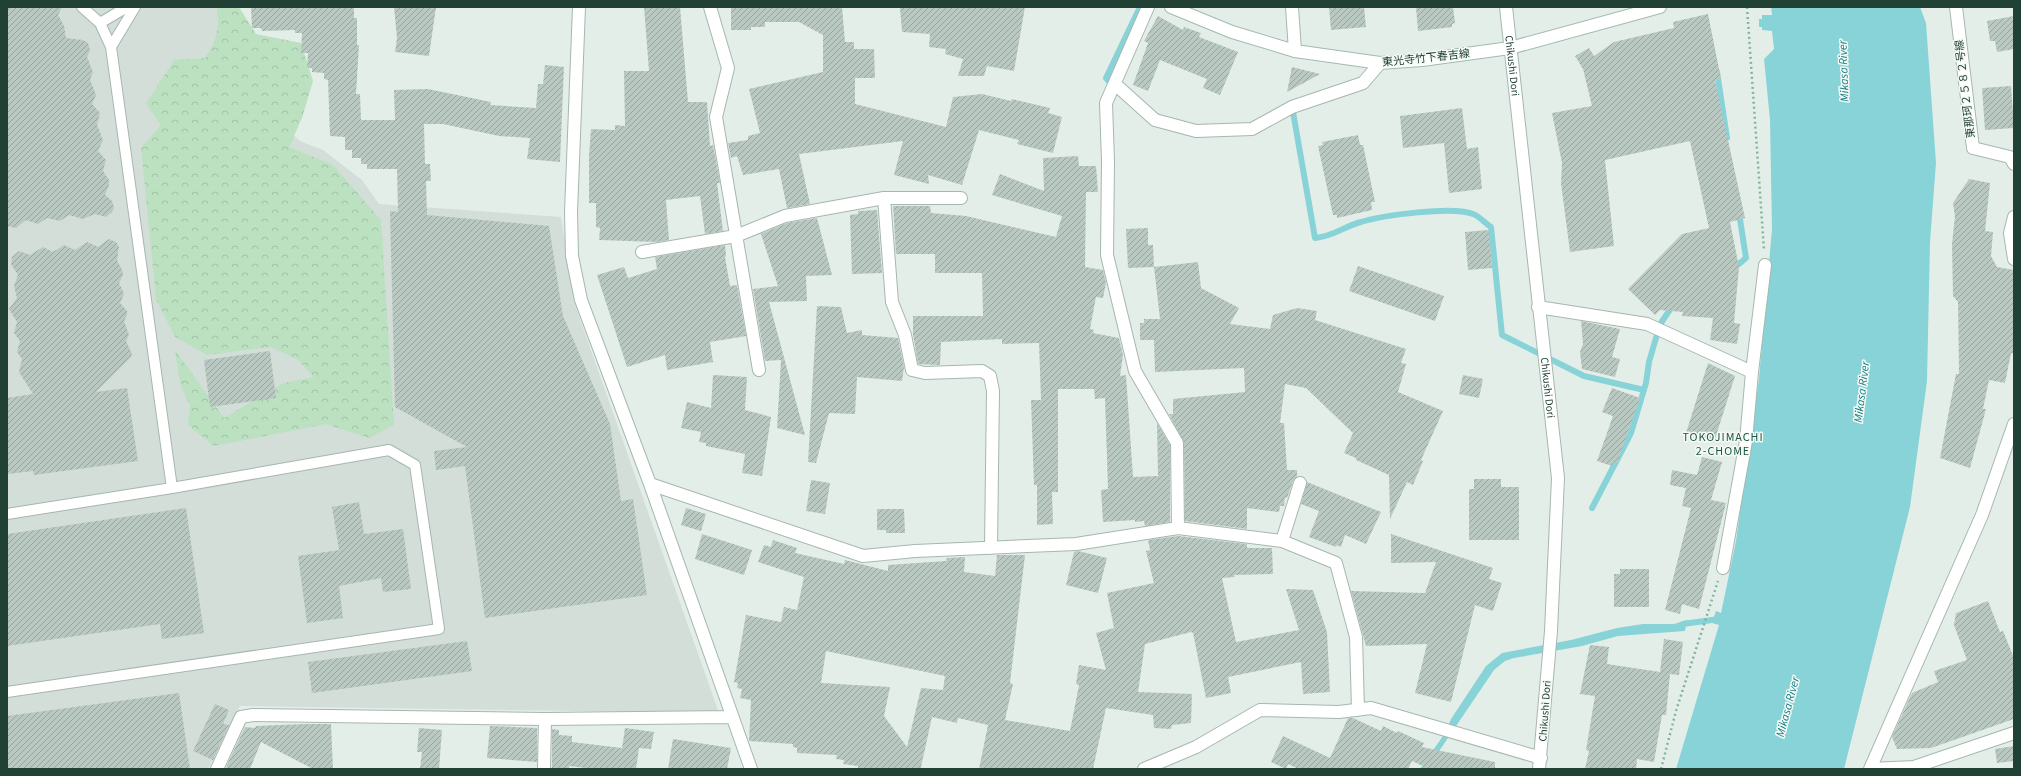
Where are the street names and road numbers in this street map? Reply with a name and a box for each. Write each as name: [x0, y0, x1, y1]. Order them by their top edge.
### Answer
street label: Chikushi Dori: [1502, 34, 1523, 97]
street label: 東那珂２５８２号線: [1952, 39, 1978, 139]
street label: 東光寺竹下春吉線: [1381, 46, 1471, 70]
street label: Chikushi Dori: [1537, 357, 1559, 419]
street label: Chikushi Dori: [1535, 680, 1555, 742]

